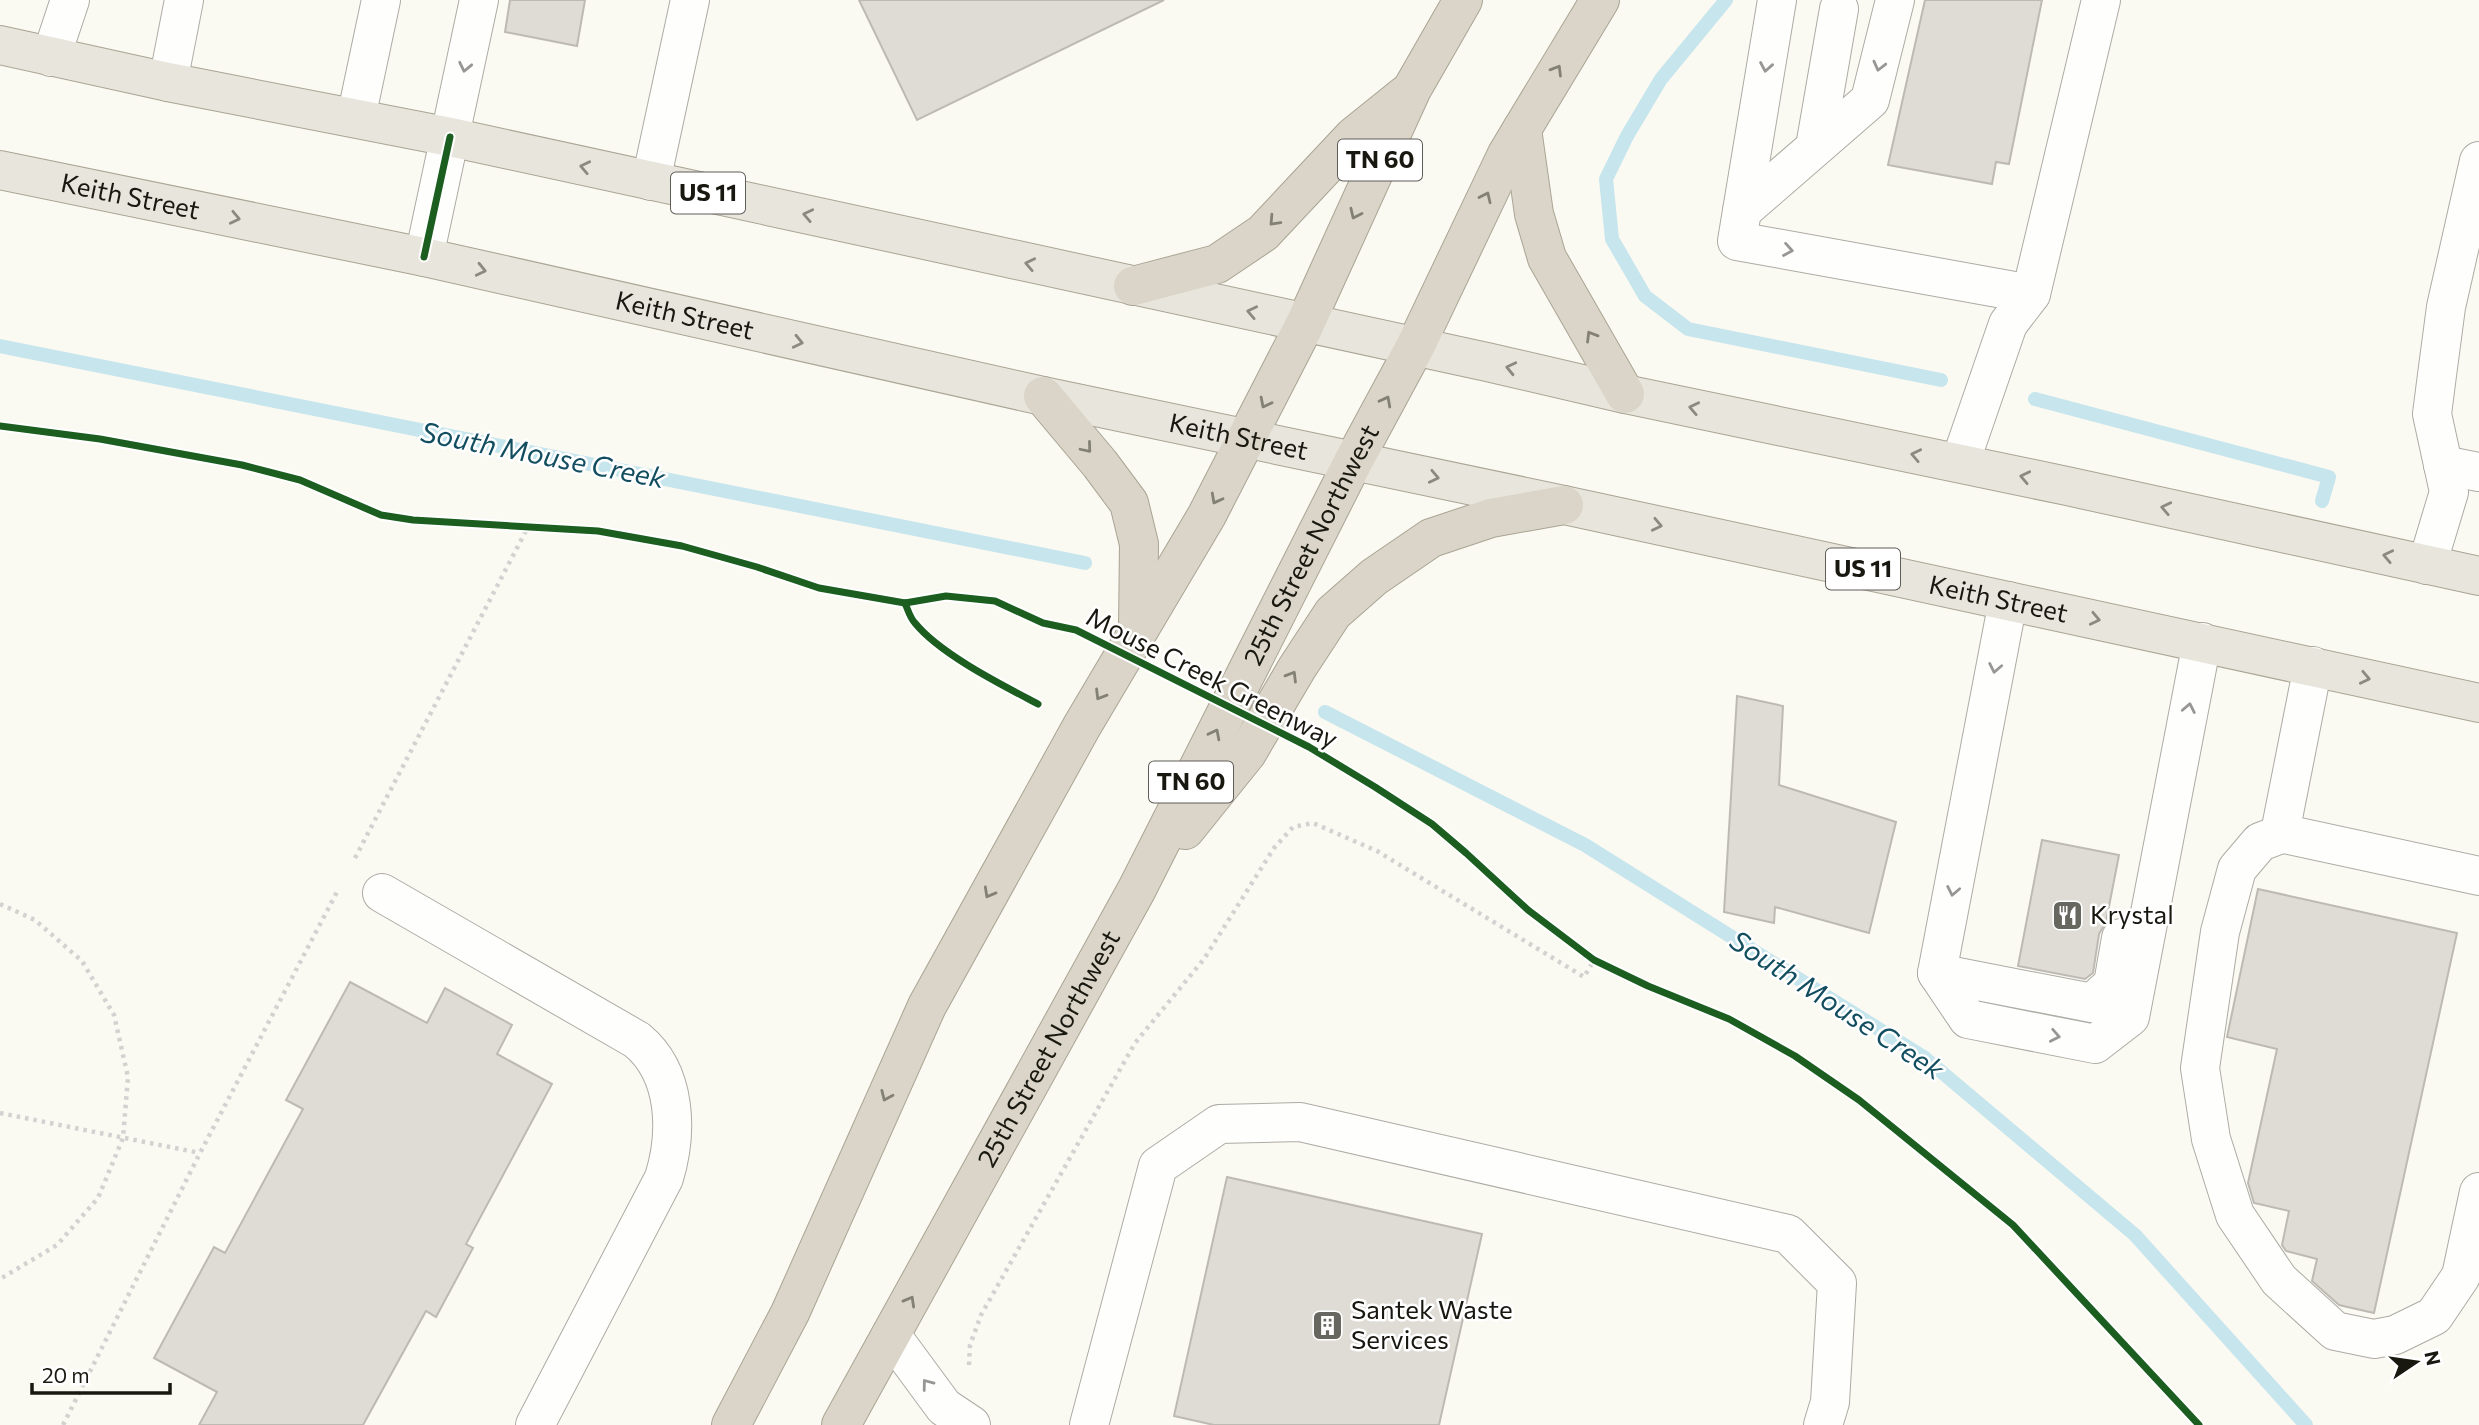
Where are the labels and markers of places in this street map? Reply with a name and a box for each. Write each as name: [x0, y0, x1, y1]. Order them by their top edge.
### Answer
restaurant icon: Krystal: [2050, 898, 2084, 932]
place label: Krystal: [2090, 898, 2174, 929]
place label: Santek Waste Services: [1351, 1293, 1513, 1354]
building icon: Santek Waste Services: [1311, 1308, 1345, 1342]

